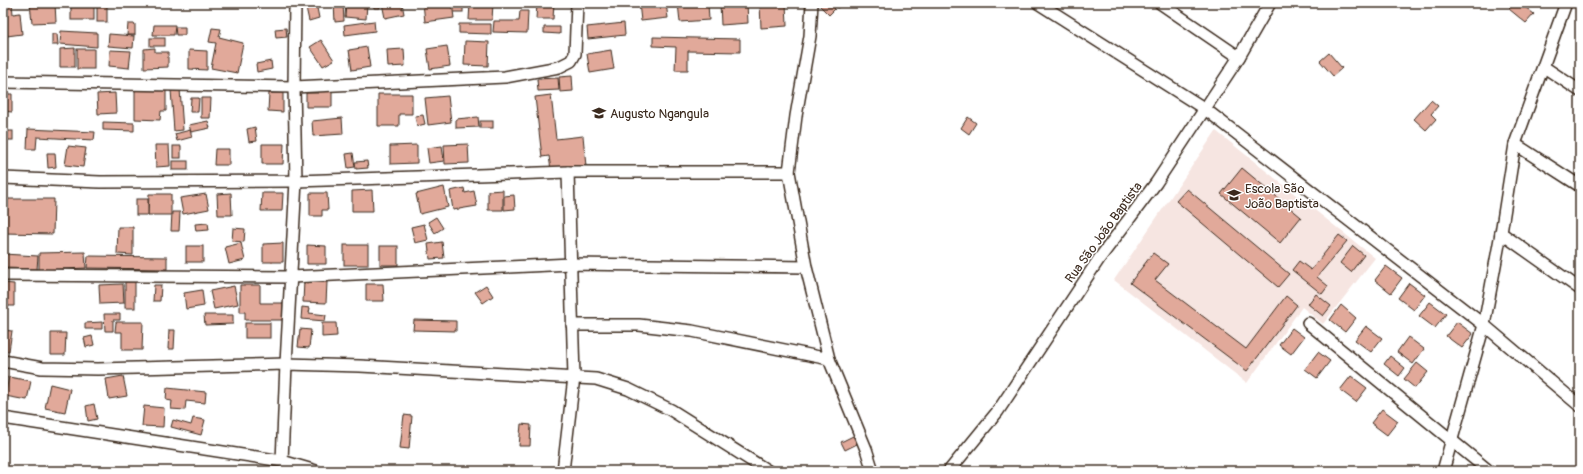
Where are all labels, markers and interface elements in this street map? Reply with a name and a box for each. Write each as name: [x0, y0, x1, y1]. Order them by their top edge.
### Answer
school or university icon: Augusto Ngangula: [591, 105, 607, 121]
place label: Augusto Ngangula: [610, 106, 709, 122]
street label: Rua São João Baptista: [1062, 179, 1146, 286]
place label: Escola São João Baptista: [1245, 181, 1319, 212]
school or university icon: Escola São João Baptista: [1226, 187, 1242, 203]

